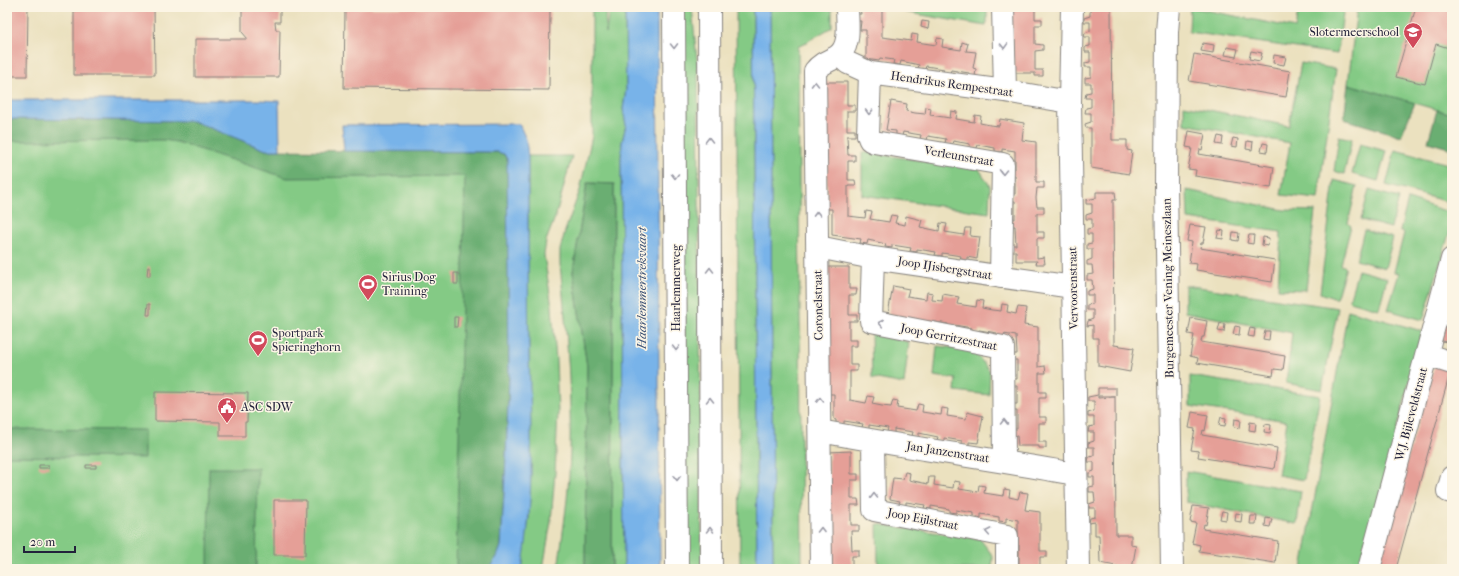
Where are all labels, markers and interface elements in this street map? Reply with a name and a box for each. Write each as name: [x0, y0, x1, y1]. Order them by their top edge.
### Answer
school or university icon: Slotermeerschool: [1402, 21, 1424, 49]
place label: Slotermeerschool: [1310, 25, 1400, 39]
one-way arrow: [670, 43, 678, 49]
one-way arrow: [1000, 43, 1008, 49]
street label: Hendrikus Rempestraat: [890, 68, 1015, 100]
one-way arrow: [811, 81, 819, 87]
one-way arrow: [865, 109, 873, 115]
one-way arrow: [705, 137, 713, 143]
street label: Verleunstraat: [922, 143, 995, 169]
one-way arrow: [999, 169, 1007, 175]
one-way arrow: [671, 173, 679, 179]
street label: Burgemeester Vening Meineszlaan: [1159, 198, 1177, 378]
one-way arrow: [813, 211, 821, 217]
water label: Haarlemmertrekvaart: [634, 226, 649, 350]
street label: Haarlemmerweg: [669, 244, 683, 331]
street label: Vervoorenstraat: [1065, 246, 1081, 331]
street label: Joop IJisbergstraat: [896, 253, 994, 282]
one-way arrow: [706, 267, 714, 273]
street label: Coronelstraat: [810, 269, 826, 340]
place label: Sirius Dog Training: [382, 270, 436, 298]
sports icon: Sirius Dog Training: [357, 273, 379, 301]
one-way arrow: [877, 320, 884, 328]
street label: Joop Gerritzestraat: [898, 321, 999, 353]
place label: Sportpark Spieringhorn: [272, 326, 341, 354]
sports icon: Sportpark Spieringhorn: [247, 329, 269, 357]
one-way arrow: [672, 345, 680, 351]
street label: W.J. Bijleveldstraat: [1392, 365, 1430, 463]
public building icon: ASC SDW: [216, 396, 238, 424]
one-way arrow: [706, 397, 714, 403]
one-way arrow: [816, 397, 824, 403]
place label: ASC SDW: [240, 400, 294, 414]
one-way arrow: [1000, 419, 1008, 425]
street label: Jan Janzenstraat: [905, 438, 991, 466]
one-way arrow: [673, 475, 681, 481]
one-way arrow: [869, 493, 878, 499]
street label: Joop Eijlstraat: [885, 505, 960, 533]
one-way arrow: [706, 527, 714, 533]
one-way arrow: [817, 527, 825, 533]
scale bar: [24, 528, 75, 554]
one-way arrow: [985, 528, 991, 537]
text: 20 m: [30, 535, 55, 549]

